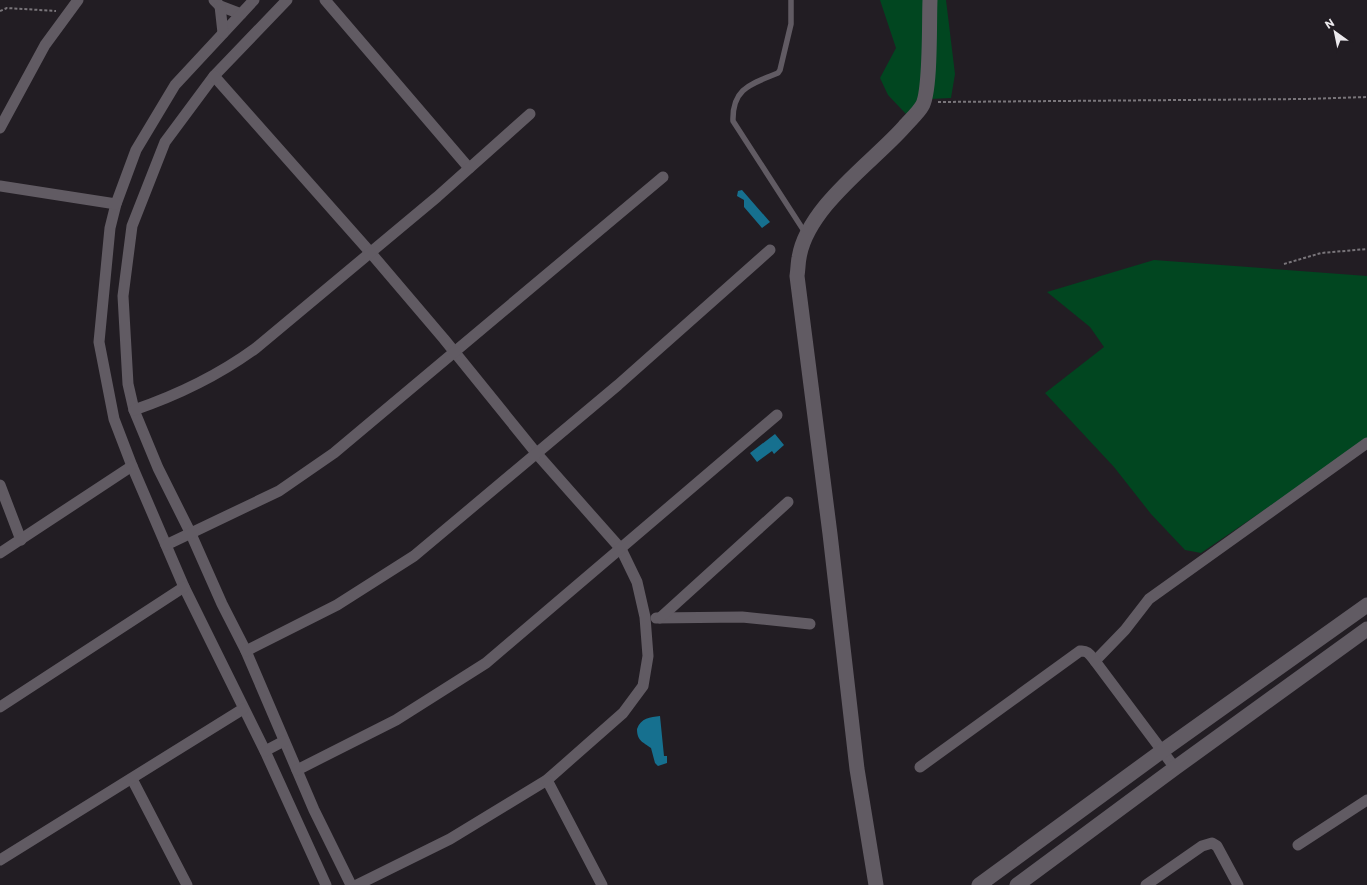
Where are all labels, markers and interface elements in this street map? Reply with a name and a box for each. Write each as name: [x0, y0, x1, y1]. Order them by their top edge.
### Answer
north arrow: [1315, 12, 1355, 52]
text: N: [1322, 15, 1336, 31]

